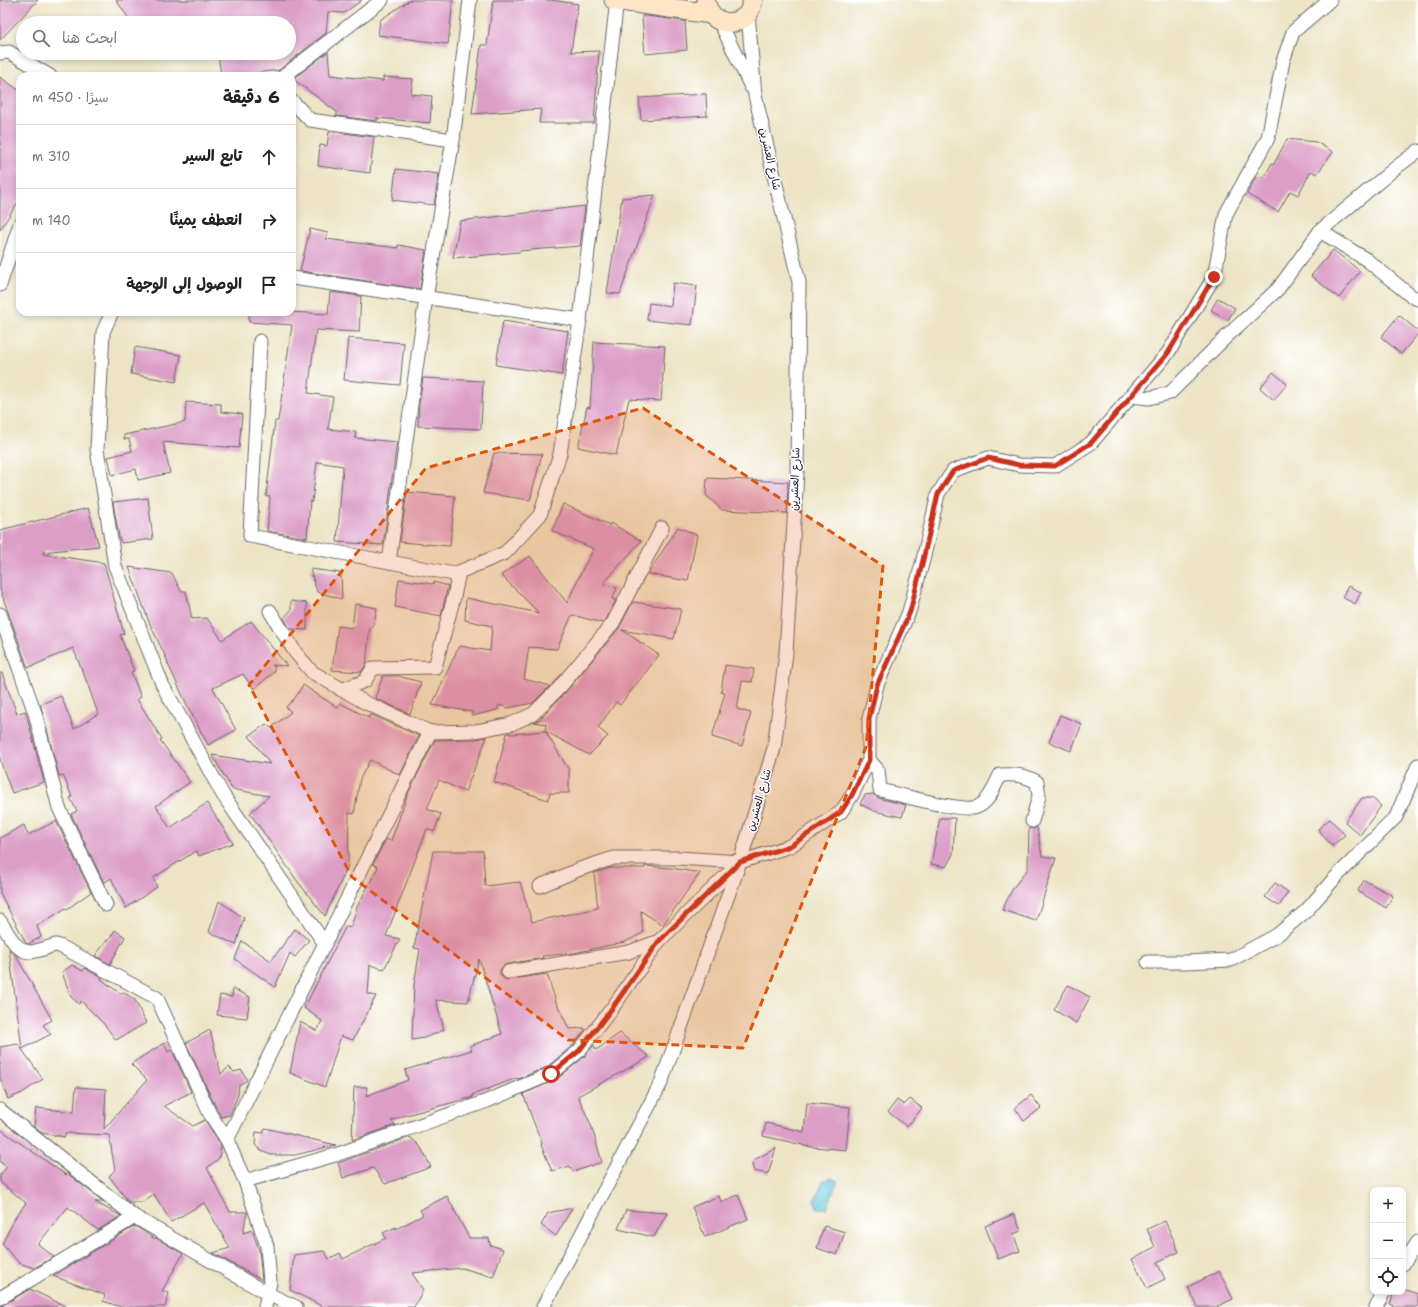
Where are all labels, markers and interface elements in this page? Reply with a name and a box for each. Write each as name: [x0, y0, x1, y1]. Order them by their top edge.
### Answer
search box: [16, 16, 296, 60]
icon: search: [30, 27, 52, 49]
text: ابحث هنا: [62, 28, 117, 48]
text: 6 دقيقة: [223, 86, 280, 108]
text: سيرًا · 450 m: [32, 89, 108, 106]
street label: شارع العشرين: [755, 126, 784, 192]
text: تابع السير: [183, 146, 242, 166]
icon: ahead: [258, 146, 280, 168]
text: 310 m: [32, 148, 70, 165]
text: انعطف يمينًا: [170, 210, 242, 230]
icon: right: [258, 210, 280, 232]
text: 140 m: [32, 212, 71, 229]
route end: [1205, 268, 1223, 286]
text: الوصول إلى الوجهة: [126, 274, 242, 294]
icon: arrive: [258, 274, 280, 296]
street label: شارع العشرين: [786, 447, 805, 511]
street label: شارع العشرين: [743, 767, 776, 833]
route start: [542, 1065, 560, 1083]
map controls: [1370, 1187, 1406, 1295]
button: +: [1370, 1187, 1406, 1223]
button: −: [1370, 1223, 1406, 1259]
button: locate: [1370, 1259, 1406, 1295]

